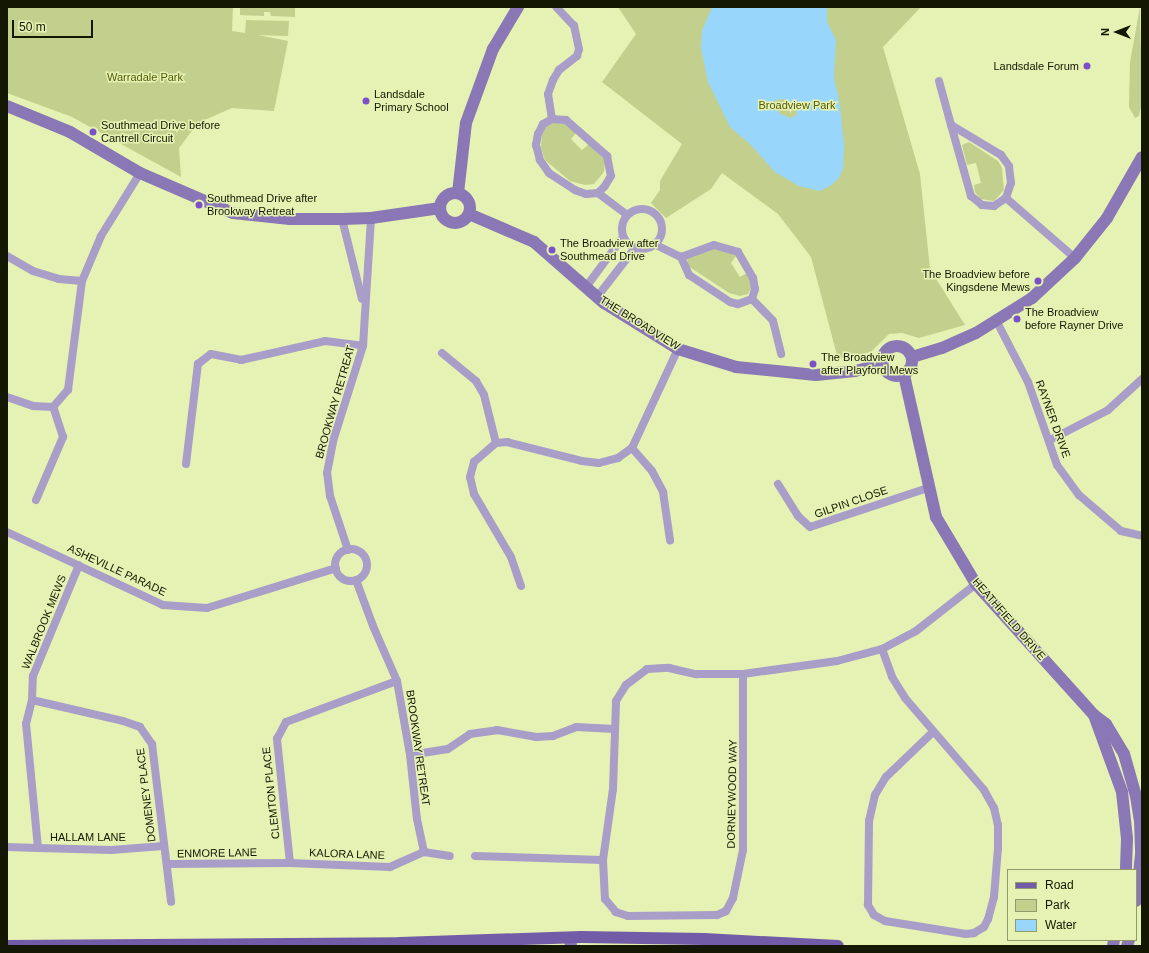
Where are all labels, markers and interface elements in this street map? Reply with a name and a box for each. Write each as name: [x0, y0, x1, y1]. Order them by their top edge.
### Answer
scale bar: [14, 12, 95, 38]
north arrow: [1097, 12, 1137, 52]
text: 50 m: [19, 20, 46, 34]
text: N: [1099, 28, 1111, 36]
place label: Landsdale Forum: [993, 59, 1079, 73]
marker: Landsdale Forum: [1082, 61, 1092, 71]
park label: Warradale Park: [107, 70, 183, 84]
place label: Landsdale Primary School: [374, 88, 449, 114]
marker: Landsdale Primary School: [361, 96, 371, 106]
park label: Broadview Park: [758, 98, 836, 112]
place label: Southmead Drive before Cantrell Circuit: [101, 119, 220, 145]
marker: Southmead Drive before Cantrell Circuit: [88, 127, 98, 137]
place label: Southmead Drive after Brookway Retreat: [207, 192, 317, 218]
marker: Southmead Drive after Brookway Retreat: [194, 200, 204, 210]
place label: The Broadview after Southmead Drive: [560, 237, 658, 263]
marker: The Broadview after Southmead Drive: [547, 245, 557, 255]
place label: The Broadview before Kingsdene Mews: [922, 268, 1030, 294]
marker: The Broadview before Kingsdene Mews: [1033, 276, 1043, 286]
street label: THE BROADVIEW: [597, 293, 683, 353]
place label: The Broadview before Rayner Drive: [1025, 306, 1123, 332]
marker: The Broadview before Rayner Drive: [1012, 314, 1022, 324]
street label: BROOKWAY RETREAT: [313, 344, 357, 460]
place label: The Broadview after Playford Mews: [821, 351, 918, 377]
marker: The Broadview after Playford Mews: [808, 359, 818, 369]
street label: RAYNER DRIVE: [1033, 378, 1073, 460]
street label: GILPIN CLOSE: [813, 483, 889, 521]
street label: ASHEVILLE PARADE: [66, 541, 168, 599]
street label: WALBROOK MEWS: [19, 573, 69, 671]
street label: HEATHFIELD DRIVE: [970, 575, 1048, 663]
street label: BROOKWAY RETREAT: [403, 689, 433, 807]
street label: DORNEYWOOD WAY: [724, 739, 740, 849]
street label: CLEMTON PLACE: [260, 746, 282, 840]
street label: DOMENEY PLACE: [134, 747, 158, 843]
street label: HALLAM LANE: [50, 830, 126, 844]
street label: ENMORE LANE: [177, 846, 257, 860]
street label: KALORA LANE: [309, 846, 385, 862]
legend: [1007, 869, 1137, 941]
text: Road: [1045, 878, 1074, 892]
text: Park: [1045, 898, 1070, 912]
text: Water: [1045, 918, 1077, 932]

